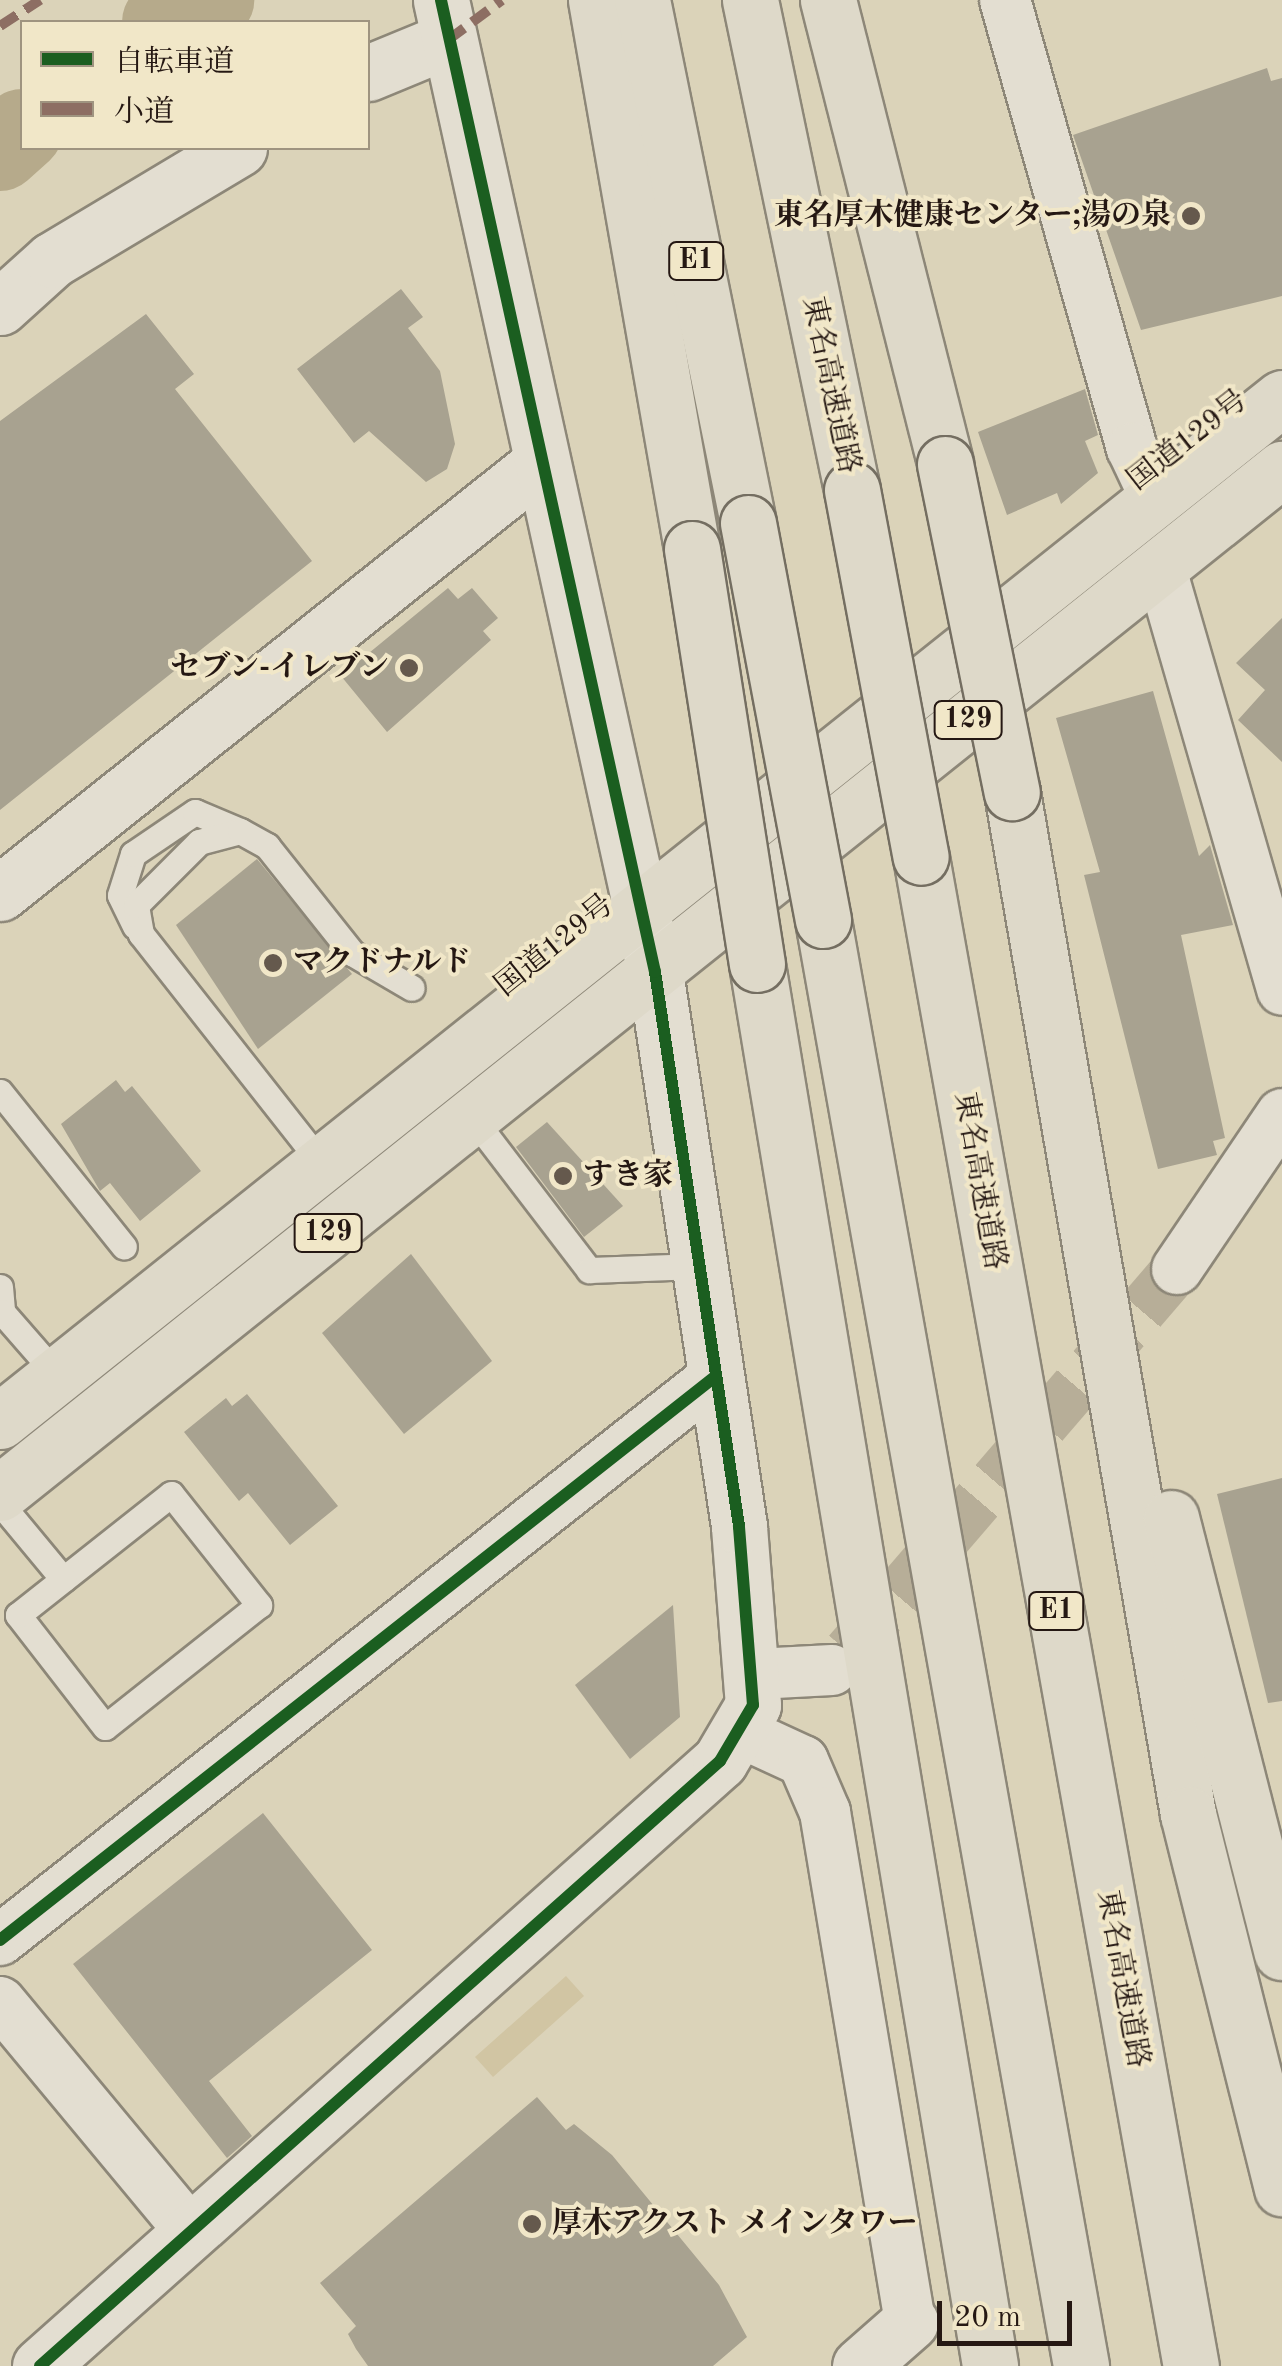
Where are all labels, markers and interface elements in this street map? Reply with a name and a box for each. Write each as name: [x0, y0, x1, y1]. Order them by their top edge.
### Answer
legend: [20, 20, 370, 150]
text: 自転車道: [114, 48, 234, 78]
text: 小道: [114, 98, 174, 128]
place label: 東名厚木健康センター;湯の泉: [773, 198, 1171, 234]
marker: 東名厚木健康センター;湯の泉: [1180, 205, 1202, 227]
road number: E1: [666, 238, 726, 284]
street label: 東名高速道路: [794, 293, 866, 477]
street label: 国道129号: [1121, 383, 1255, 499]
place label: セブン-イレブン: [168, 650, 389, 686]
marker: セブン-イレブン: [398, 657, 420, 679]
road number: 129: [933, 697, 1003, 743]
street label: 国道129号: [488, 887, 622, 1005]
place label: マクドナルド: [293, 945, 473, 981]
marker: マクドナルド: [262, 952, 284, 974]
street label: 東名高速道路: [946, 1089, 1012, 1273]
place label: すき家: [583, 1158, 673, 1194]
marker: すき家: [552, 1165, 574, 1187]
road number: 129: [293, 1210, 363, 1256]
road number: E1: [1026, 1588, 1086, 1634]
street label: 東名高速道路: [1089, 1887, 1155, 2071]
place label: 厚木アクスト メインタワー: [552, 2206, 920, 2242]
marker: 厚木アクスト メインタワー: [521, 2213, 543, 2235]
scale bar: [942, 2281, 1077, 2343]
text: 20 m: [954, 2303, 1021, 2333]

